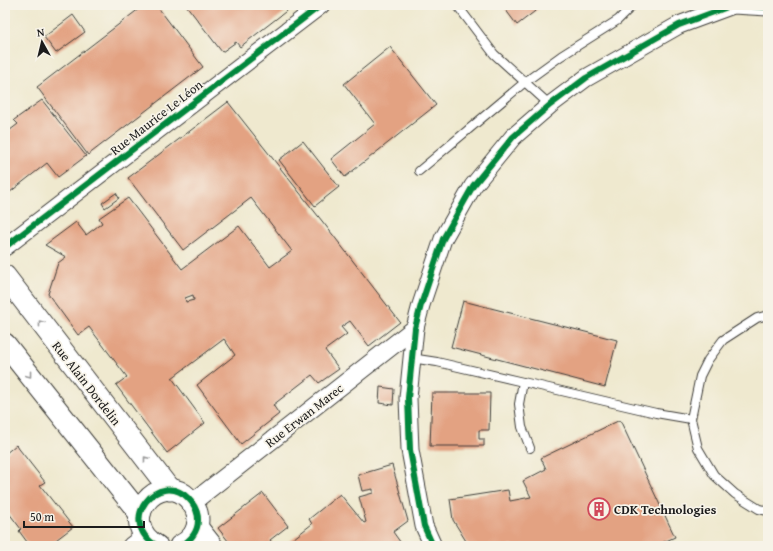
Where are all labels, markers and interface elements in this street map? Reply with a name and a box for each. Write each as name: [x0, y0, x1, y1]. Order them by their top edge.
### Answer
north arrow: [22, 22, 62, 62]
text: N: [36, 24, 46, 41]
street label: Rue Maurice Le Léon: [106, 75, 207, 160]
one-way arrow: [39, 320, 46, 327]
street label: Rue Alain Dordelin: [48, 337, 126, 430]
one-way arrow: [25, 370, 32, 377]
street label: Rue Erwan Marec: [261, 379, 348, 452]
one-way arrow: [144, 456, 151, 463]
building icon: CDK Technologies: [586, 496, 612, 522]
place label: CDK Technologies: [614, 500, 717, 519]
scale bar: [24, 503, 144, 529]
text: 50 m: [30, 508, 54, 525]

